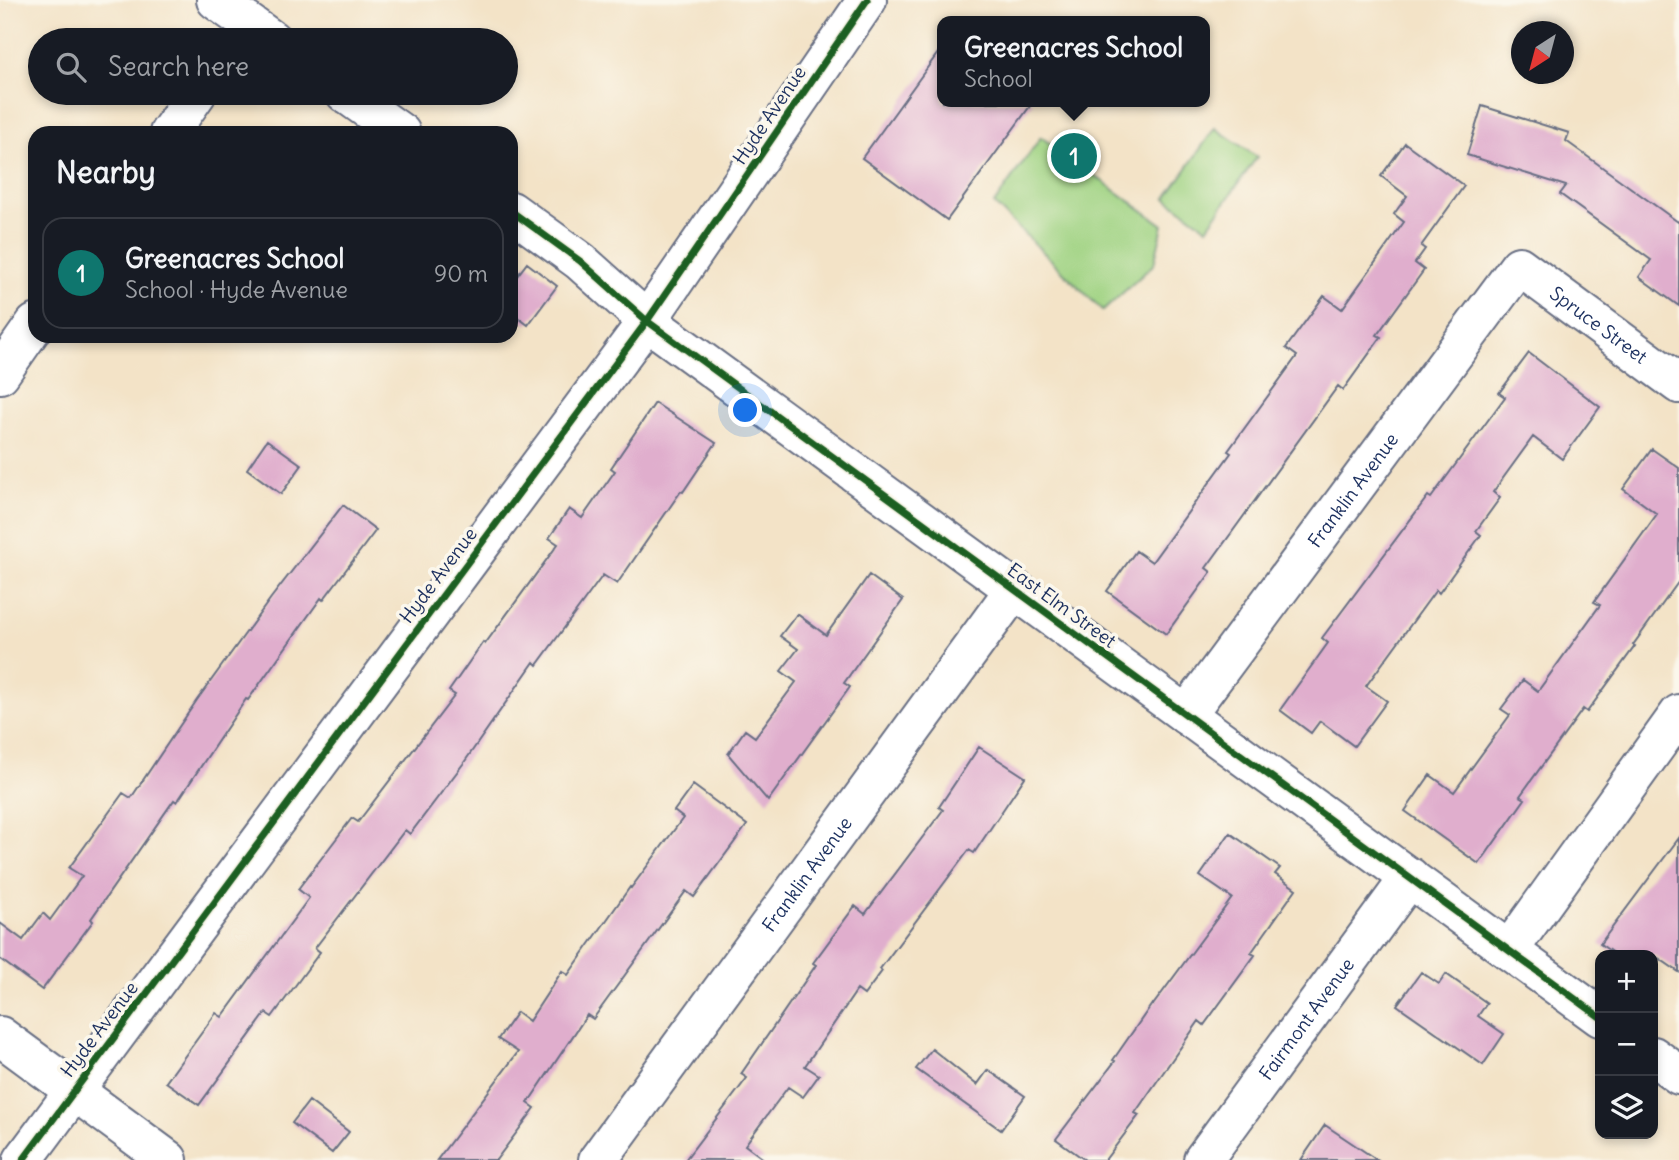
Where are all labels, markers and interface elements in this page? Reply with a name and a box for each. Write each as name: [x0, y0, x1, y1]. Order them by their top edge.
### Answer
popup: [937, 16, 1210, 107]
north arrow: [1511, 21, 1574, 84]
search box: [28, 28, 518, 105]
text: Greenacres School: [964, 31, 1183, 64]
icon: search: [52, 48, 90, 86]
text: Search here: [108, 50, 249, 83]
street label: Hyde Avenue: [727, 61, 811, 169]
text: School: [964, 64, 1033, 93]
pin: 1: [1051, 130, 1097, 182]
text: Nearby: [56, 153, 156, 191]
text: Greenacres School: [125, 242, 344, 275]
text: 1: [76, 259, 86, 288]
text: 90 m: [434, 259, 488, 288]
text: School · Hyde Avenue: [125, 275, 348, 304]
street label: Spruce Street: [1545, 281, 1652, 369]
your location: [728, 393, 762, 427]
street label: Franklin Avenue: [1302, 428, 1403, 552]
street label: Hyde Avenue: [394, 522, 482, 628]
street label: East Elm Street: [1003, 557, 1121, 653]
street label: Franklin Avenue: [757, 812, 857, 936]
map controls: [1595, 950, 1658, 1139]
button: +: [1595, 950, 1658, 1013]
street label: Fairmont Avenue: [1254, 953, 1359, 1085]
street label: Hyde Avenue: [55, 976, 143, 1082]
button: −: [1595, 1013, 1658, 1076]
button: layers: [1595, 1076, 1658, 1139]

